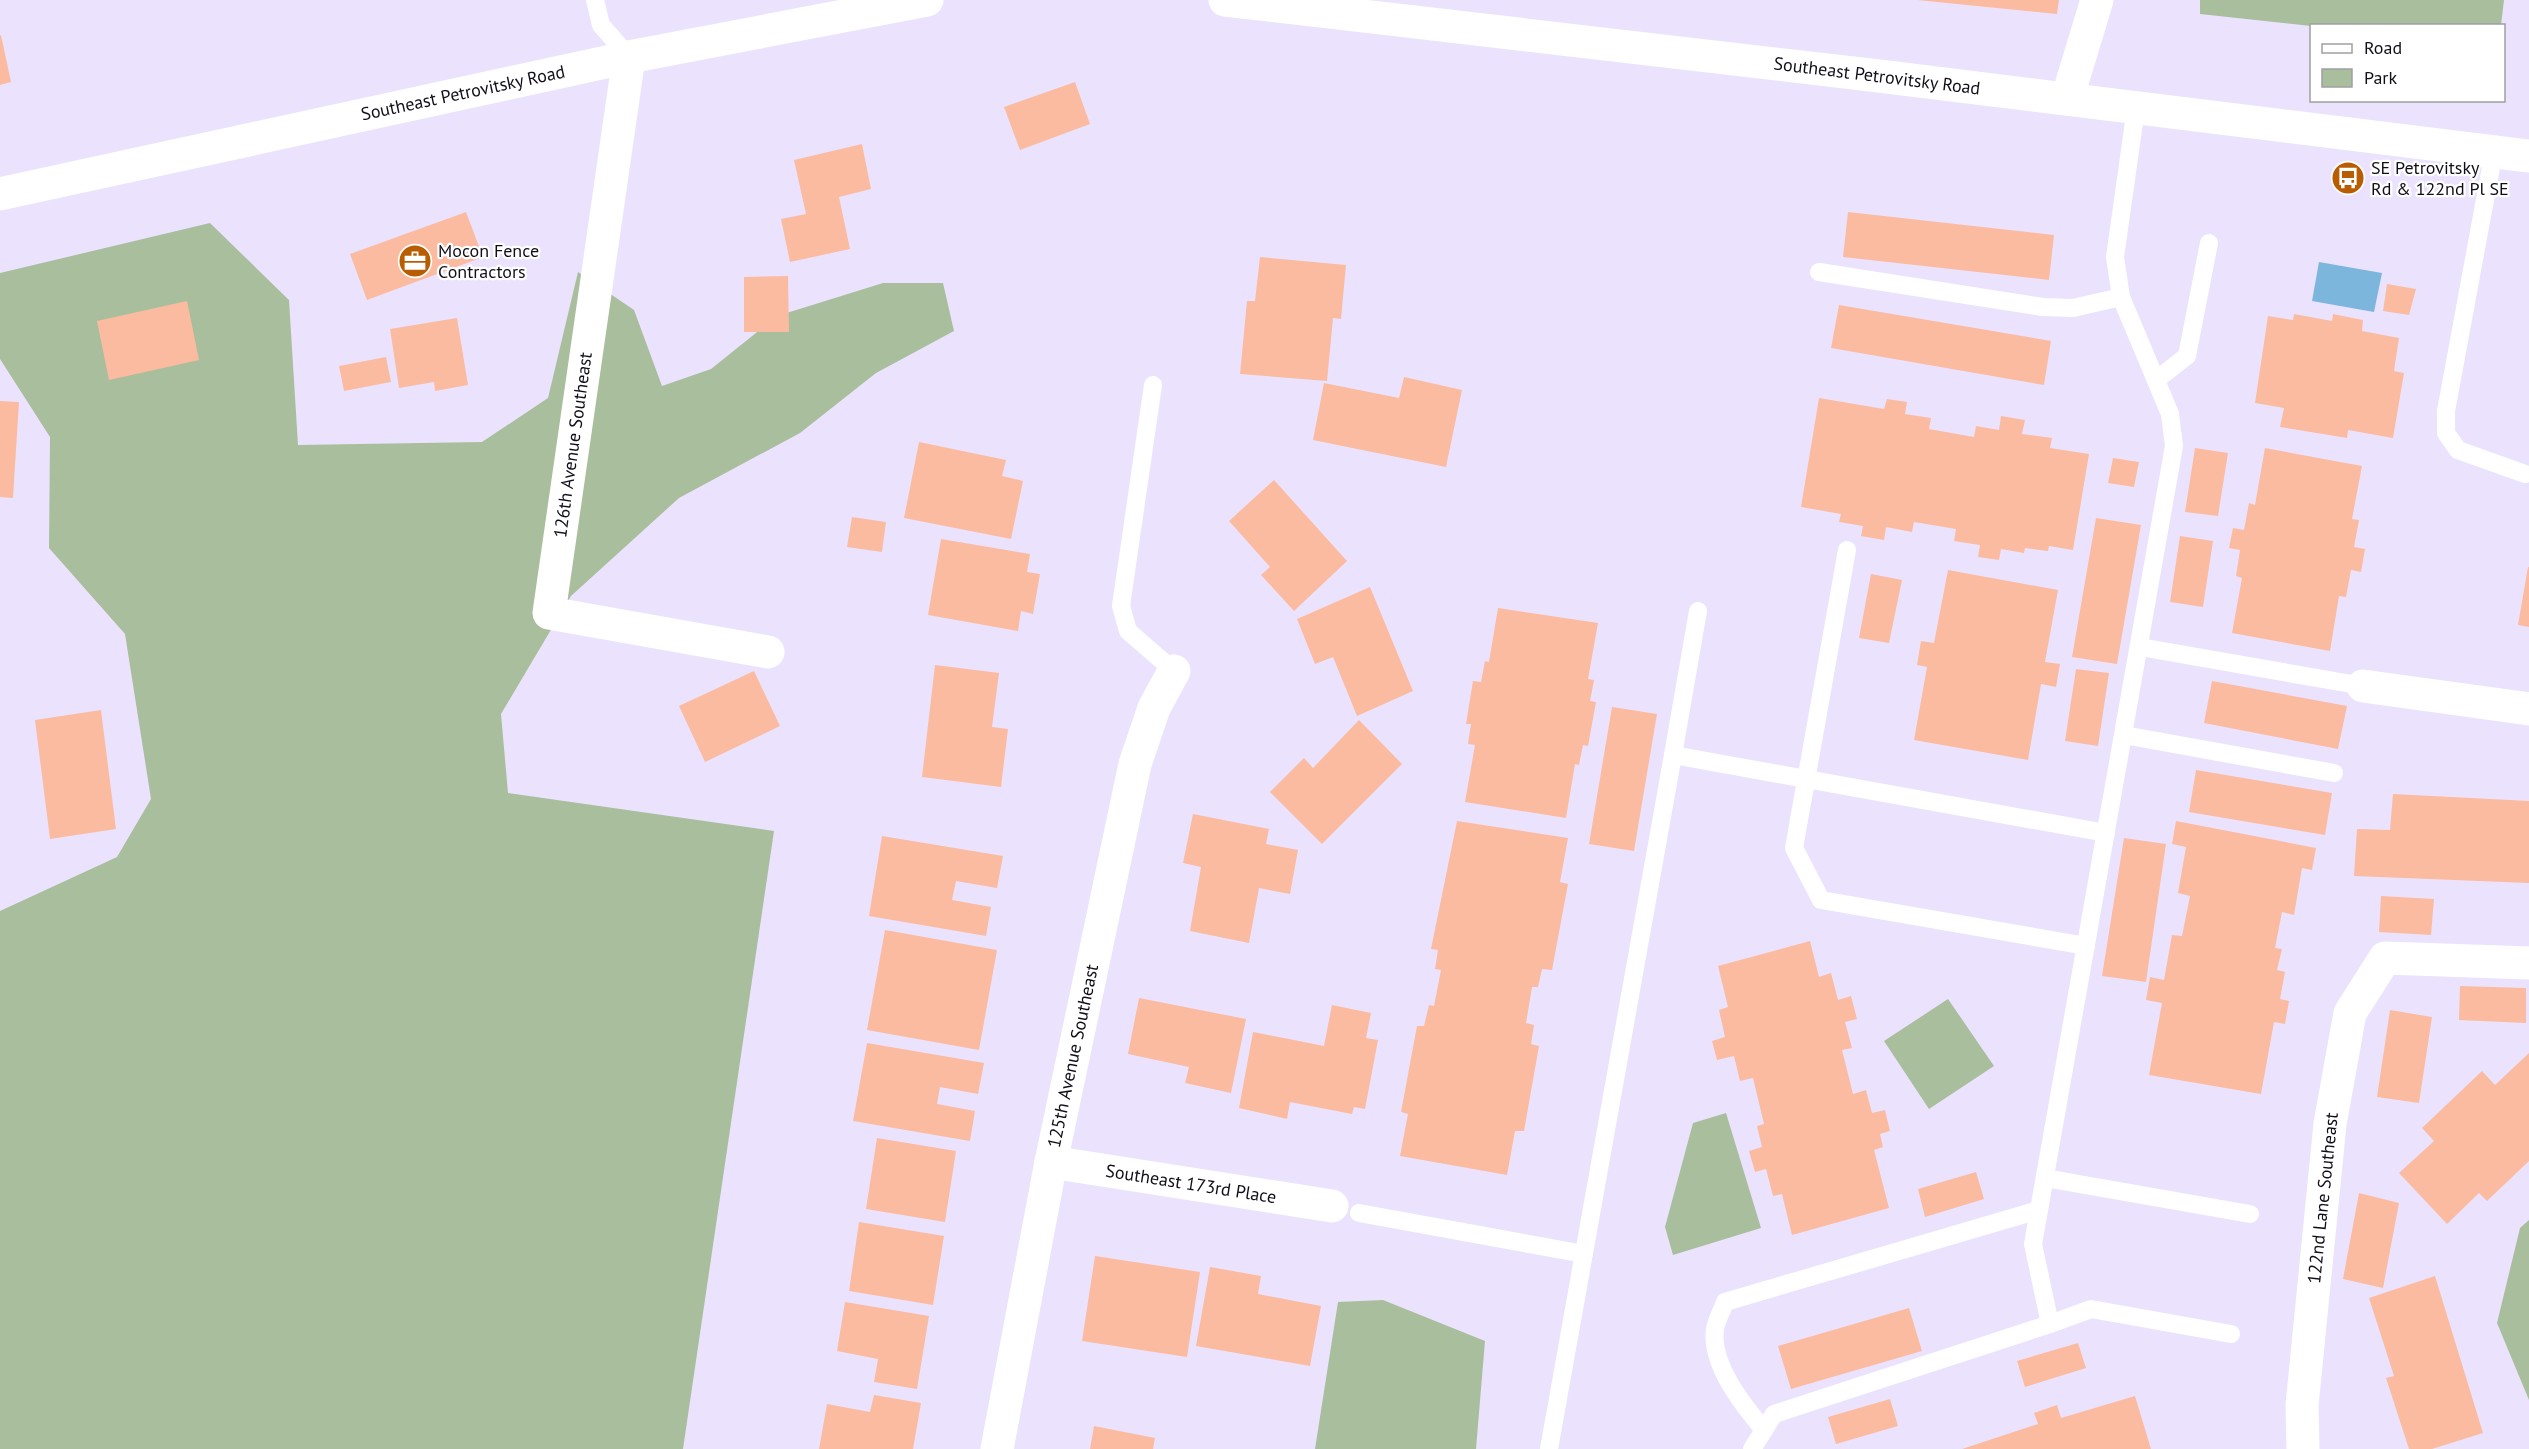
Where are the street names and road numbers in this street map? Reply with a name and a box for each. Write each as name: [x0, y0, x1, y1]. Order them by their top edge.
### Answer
street label: Southeast Petrovitsky Road: [1772, 51, 1982, 100]
street label: Southeast Petrovitsky Road: [359, 60, 567, 125]
street label: 126th Avenue Southeast: [548, 351, 597, 539]
street label: 125th Avenue Southeast: [1042, 962, 1103, 1150]
street label: 122nd Lane Southeast: [2302, 1111, 2343, 1285]
street label: Southeast 173rd Place: [1104, 1159, 1278, 1208]

